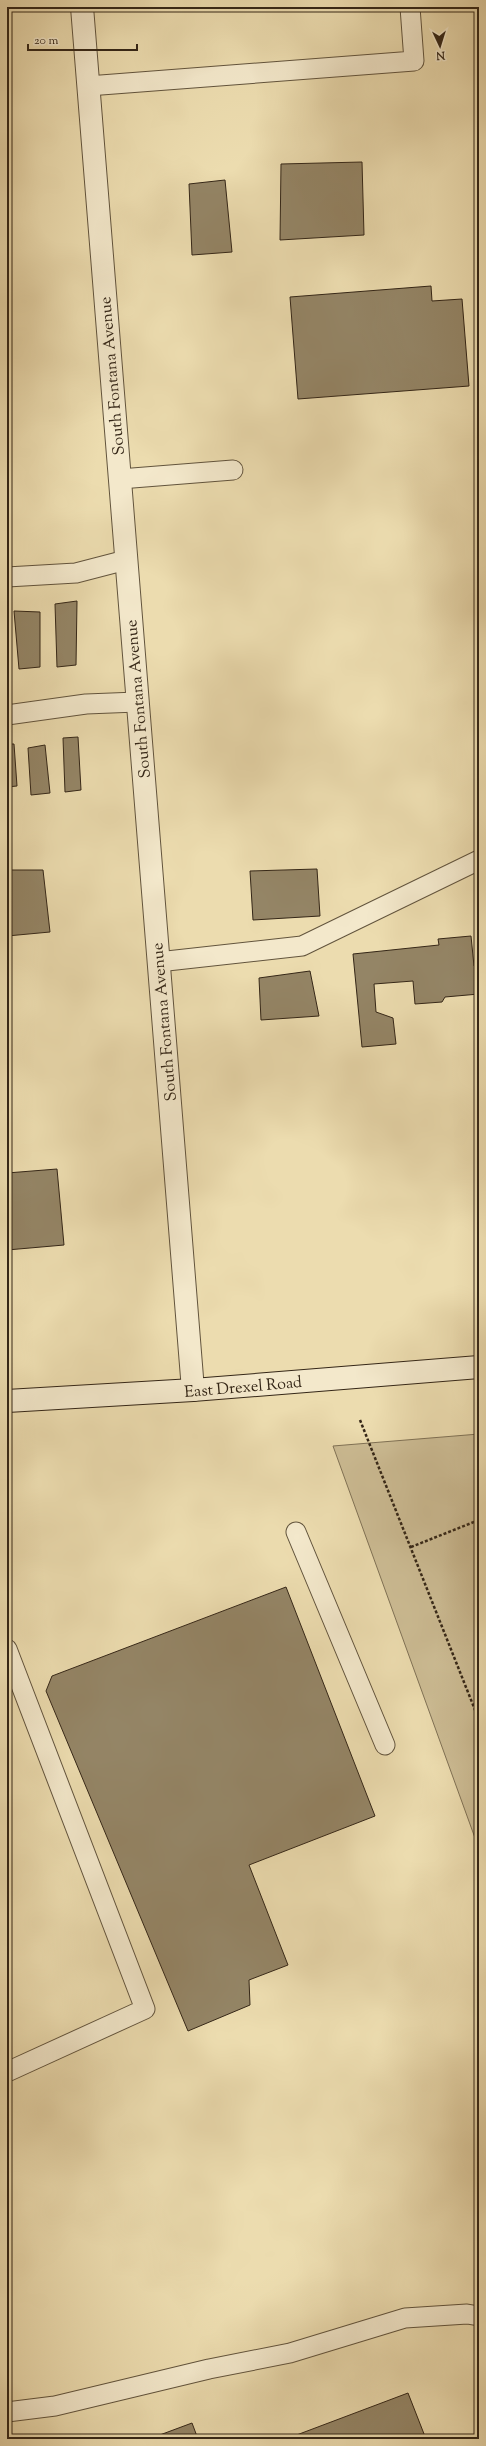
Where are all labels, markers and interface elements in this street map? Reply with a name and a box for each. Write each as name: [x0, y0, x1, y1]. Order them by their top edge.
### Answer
scale bar: [28, 26, 137, 52]
north arrow: [420, 26, 460, 66]
text: 20 m: [34, 32, 59, 50]
text: N: [435, 47, 447, 63]
street label: South Fontana Avenue: [95, 296, 132, 456]
street label: South Fontana Avenue: [121, 619, 158, 779]
street label: South Fontana Avenue: [147, 942, 184, 1102]
street label: East Drexel Road: [183, 1372, 303, 1405]

